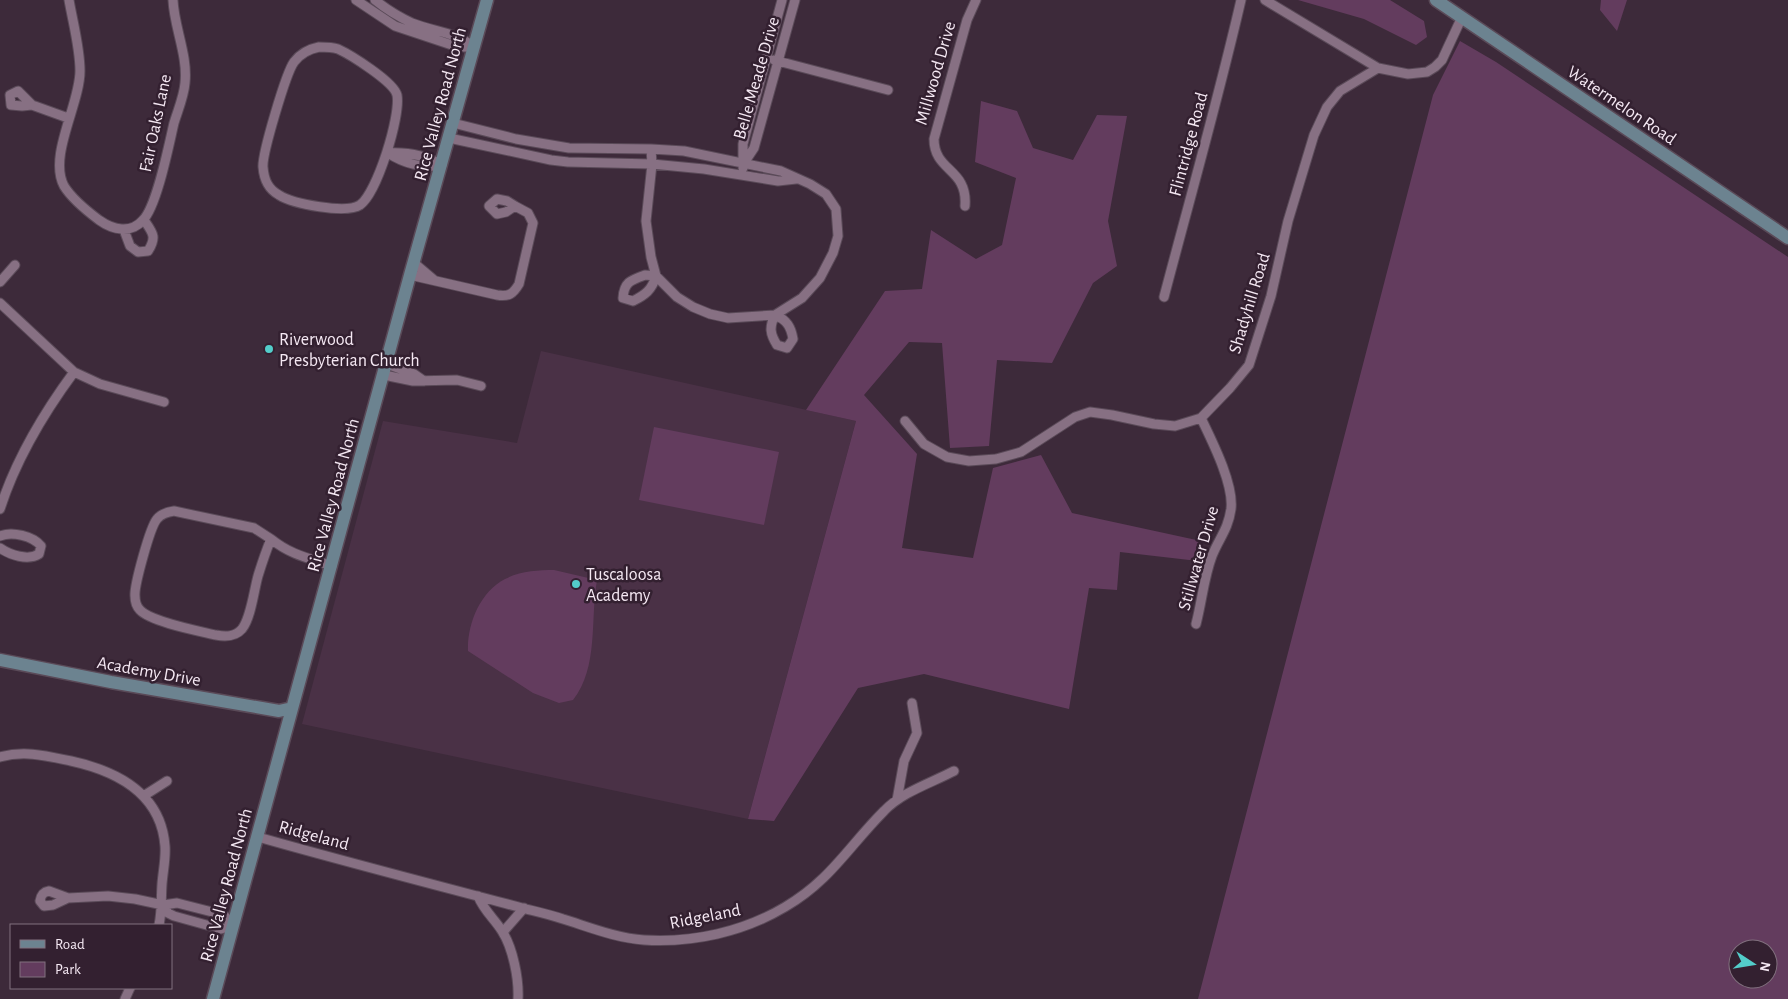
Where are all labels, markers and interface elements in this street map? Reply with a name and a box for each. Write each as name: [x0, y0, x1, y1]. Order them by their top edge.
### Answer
street label: Belle Meade Drive: [731, 15, 783, 142]
street label: Millwood Drive: [913, 19, 959, 127]
street label: Rice Valley Road North: [412, 26, 470, 183]
street label: Watermelon Road: [1564, 63, 1679, 149]
street label: Fair Oaks Lane: [137, 73, 175, 174]
street label: Flintridge Road: [1166, 90, 1212, 198]
street label: Shadyhill Road: [1226, 251, 1274, 356]
place label: Riverwood Presbyterian Church: [279, 331, 420, 370]
marker: Riverwood Presbyterian Church: [263, 343, 275, 355]
street label: Rice Valley Road North: [305, 417, 363, 574]
street label: Stillwater Drive: [1175, 504, 1222, 612]
place label: Tuscaloosa Academy: [586, 566, 662, 605]
marker: Tuscaloosa Academy: [570, 578, 582, 590]
street label: Academy Drive: [96, 654, 202, 690]
street label: Rice Valley Road North: [198, 807, 256, 964]
street label: Ridgeland: [277, 818, 351, 854]
street label: Ridgeland: [668, 901, 742, 933]
legend: [10, 924, 172, 989]
text: Road: [55, 937, 85, 952]
north arrow: [1728, 939, 1778, 989]
text: N: [1757, 960, 1773, 973]
text: Park: [55, 962, 81, 977]

